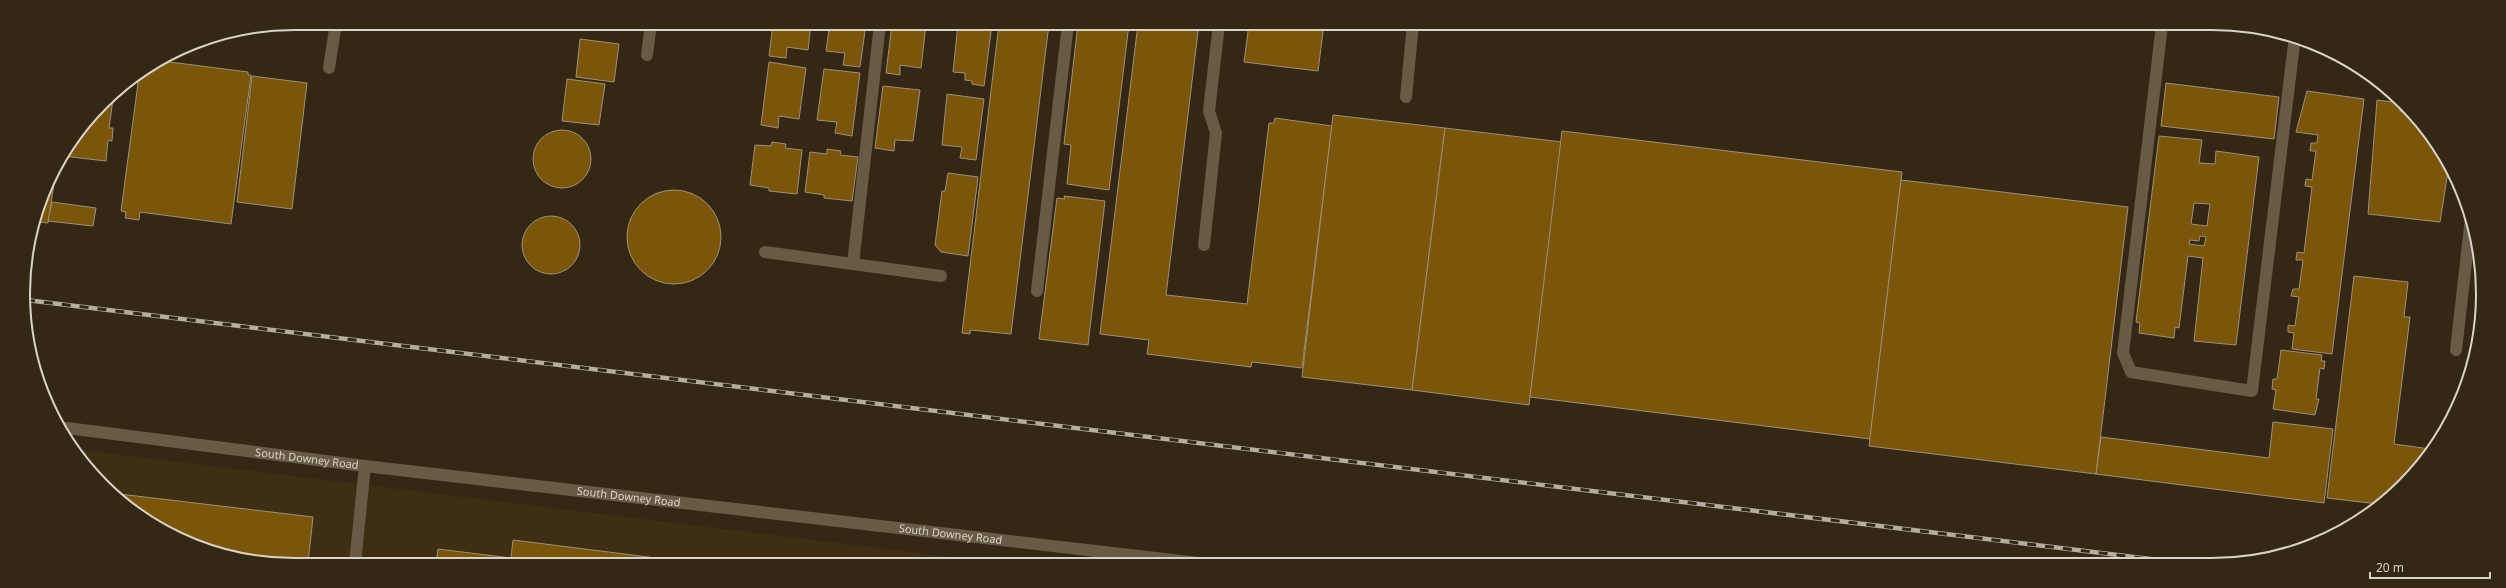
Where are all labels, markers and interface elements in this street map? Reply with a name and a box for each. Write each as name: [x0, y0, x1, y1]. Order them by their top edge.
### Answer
street label: South Downey Road: [255, 444, 360, 472]
street label: South Downey Road: [576, 483, 681, 510]
street label: South Downey Road: [898, 520, 1003, 547]
scale bar: [2370, 554, 2490, 580]
text: 20 m: [2376, 559, 2404, 576]

